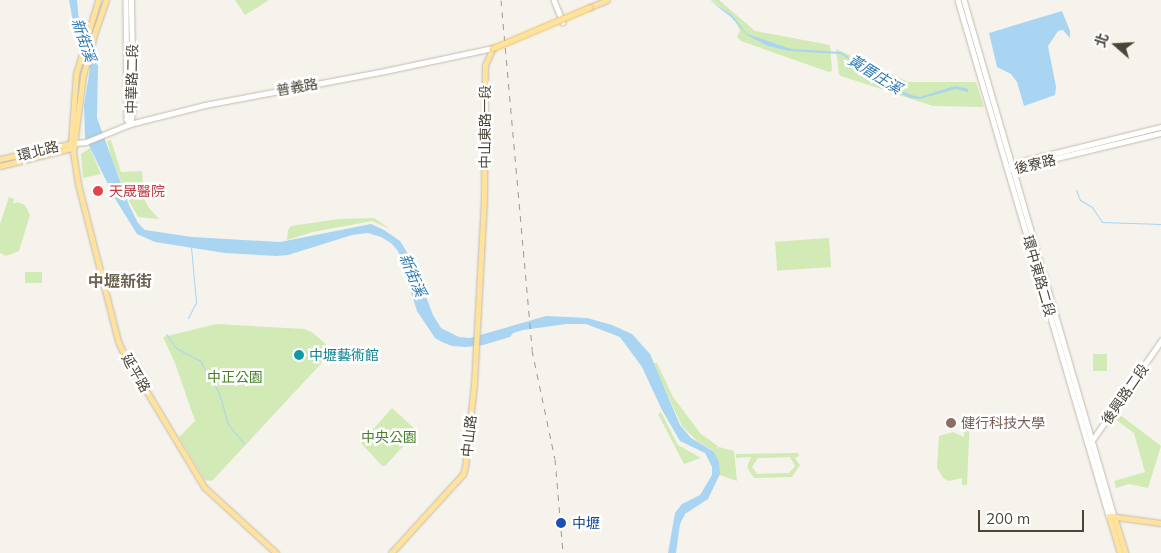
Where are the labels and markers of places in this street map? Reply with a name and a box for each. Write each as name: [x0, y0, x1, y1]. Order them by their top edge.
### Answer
place label: 天晟醫院: [109, 183, 165, 199]
marker: 天晟醫院: [91, 184, 105, 198]
place label: 中壢藝術館: [309, 347, 379, 363]
marker: 中壢藝術館: [293, 349, 305, 361]
place label: 健行科技大學: [961, 415, 1045, 431]
marker: 健行科技大學: [945, 417, 957, 429]
place label: 中壢: [572, 515, 600, 531]
marker: 中壢: [554, 516, 568, 530]

